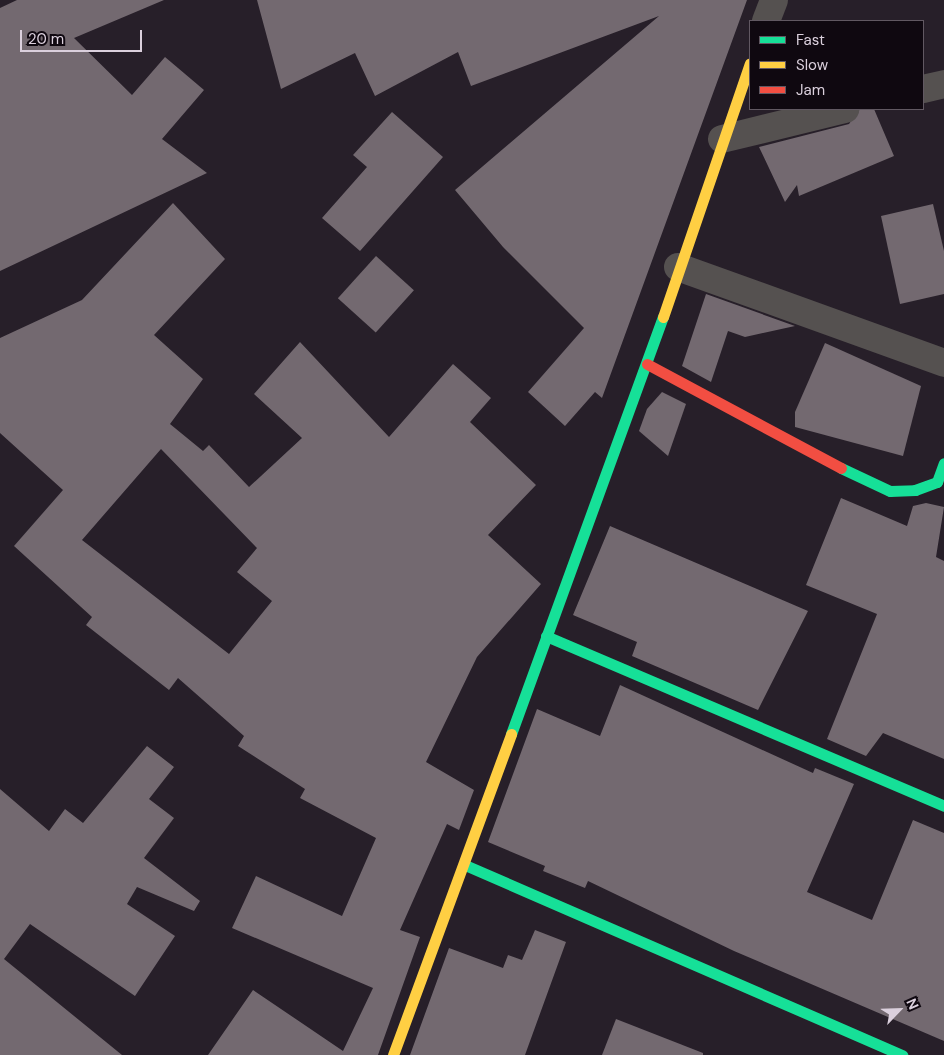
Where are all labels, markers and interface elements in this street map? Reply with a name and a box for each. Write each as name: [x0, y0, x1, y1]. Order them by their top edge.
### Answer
scale bar: [22, 20, 145, 52]
legend: [749, 20, 924, 110]
text: 20 m: [28, 29, 64, 49]
text: Fast: [796, 30, 825, 50]
text: Slow: [796, 55, 828, 75]
text: Jam: [796, 80, 825, 100]
north arrow: [874, 985, 924, 1035]
text: N: [902, 996, 923, 1012]

